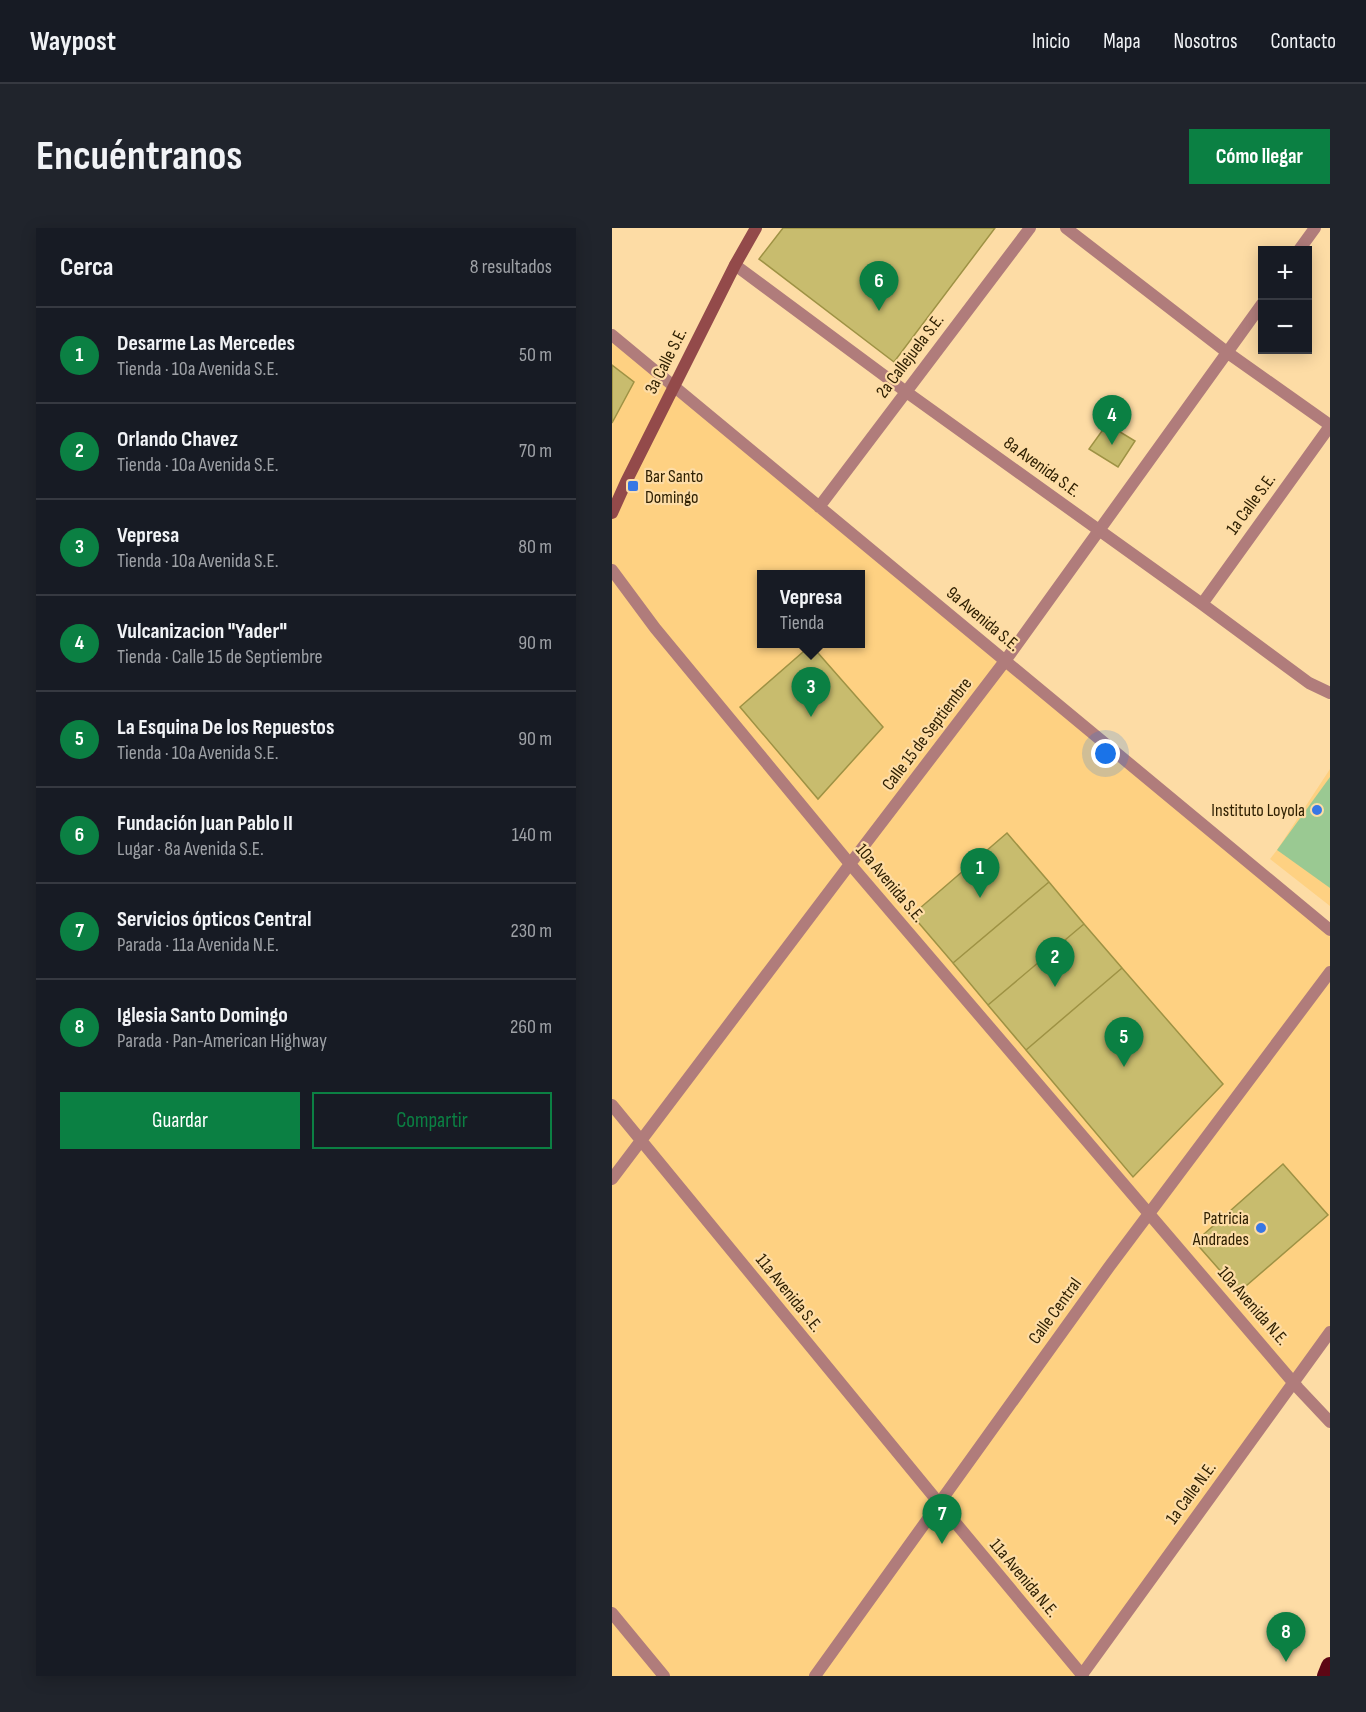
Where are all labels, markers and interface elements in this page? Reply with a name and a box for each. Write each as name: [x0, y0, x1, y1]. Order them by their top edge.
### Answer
text: Waypost: [30, 25, 116, 58]
text: Inicio: [1032, 29, 1070, 54]
text: Mapa: [1103, 29, 1141, 54]
text: Nosotros: [1174, 29, 1238, 54]
text: Contacto: [1271, 29, 1336, 54]
button: Cómo llegar: [1189, 129, 1330, 184]
text: Encuéntranos: [36, 131, 242, 182]
map controls: [1258, 246, 1312, 354]
button: +: [1258, 246, 1312, 300]
text: Cerca: [60, 252, 113, 283]
text: 8 resultados: [470, 255, 552, 279]
pin: 6: [860, 262, 898, 311]
button: −: [1258, 300, 1312, 354]
street label: 2a Callejuela S.E.: [872, 310, 948, 402]
street label: 3a Calle S.E.: [640, 324, 692, 398]
text: Desarme Las Mercedes: [117, 330, 295, 357]
text: 1: [76, 343, 83, 367]
text: 50 m: [519, 343, 552, 367]
text: Tienda · 10a Avenida S.E.: [117, 357, 278, 381]
pin: 4: [1092, 396, 1132, 445]
text: Orlando Chavez: [117, 426, 238, 453]
street label: 8a Avenida S.E.: [1000, 432, 1084, 502]
text: 2: [75, 439, 84, 463]
text: 70 m: [519, 439, 552, 463]
text: Tienda · 10a Avenida S.E.: [117, 453, 278, 477]
place label: Bar Santo Domingo: [645, 466, 703, 508]
street label: 1a Calle S.E.: [1222, 469, 1280, 539]
marker: Bar Santo Domingo: [626, 479, 640, 493]
text: Vepresa: [117, 522, 179, 549]
text: 3: [75, 535, 84, 559]
text: 80 m: [518, 535, 552, 559]
text: Tienda · 10a Avenida S.E.: [117, 549, 278, 573]
popup: [757, 570, 865, 648]
street label: 9a Avenida S.E.: [942, 582, 1024, 656]
text: Vepresa: [780, 584, 842, 611]
text: Tienda: [780, 611, 824, 635]
text: Vulcanizacion "Yader": [117, 618, 287, 645]
text: 4: [75, 631, 84, 655]
text: 90 m: [518, 631, 552, 655]
text: Tienda · Calle 15 de Septiembre: [117, 645, 323, 669]
pin: 3: [792, 668, 830, 717]
street label: Calle 15 de Septiembre: [878, 673, 976, 795]
text: La Esquina De los Repuestos: [117, 714, 334, 741]
text: 5: [75, 727, 84, 751]
text: 90 m: [518, 727, 552, 751]
your location: [1091, 739, 1120, 768]
text: Tienda · 10a Avenida S.E.: [117, 741, 278, 765]
place label: Instituto Loyola: [1211, 800, 1305, 821]
marker: Instituto Loyola: [1310, 803, 1324, 817]
text: Fundación Juan Pablo II: [117, 810, 293, 837]
text: 6: [75, 823, 84, 847]
text: 140 m: [512, 823, 552, 847]
text: Lugar · 8a Avenida S.E.: [117, 837, 264, 861]
street label: 10a Avenida S.E.: [851, 839, 929, 927]
pin: 1: [960, 848, 1000, 898]
text: Servicios ópticos Central: [117, 906, 311, 933]
text: 7: [75, 919, 84, 943]
text: 230 m: [510, 919, 552, 943]
text: Parada · 11a Avenida N.E.: [117, 933, 279, 957]
pin: 2: [1036, 938, 1074, 987]
text: Iglesia Santo Domingo: [117, 1002, 288, 1029]
text: 8: [75, 1015, 84, 1039]
text: 260 m: [510, 1015, 552, 1039]
pin: 5: [1104, 1018, 1144, 1067]
text: Parada · Pan-American Highway: [117, 1029, 327, 1053]
button: Guardar: [60, 1092, 300, 1149]
button: Compartir: [312, 1092, 552, 1149]
place label: Patricia Andrades: [1192, 1208, 1249, 1250]
marker: Patricia Andrades: [1254, 1221, 1268, 1235]
street label: 11a Avenida S.E.: [751, 1250, 827, 1336]
street label: 10a Avenida N.E.: [1213, 1262, 1293, 1350]
street label: Calle Central: [1024, 1274, 1086, 1348]
street label: 1a Calle N.E.: [1161, 1458, 1221, 1528]
pin: 7: [922, 1494, 962, 1544]
street label: 11a Avenida N.E.: [985, 1535, 1063, 1621]
pin: 8: [1266, 1612, 1306, 1662]

